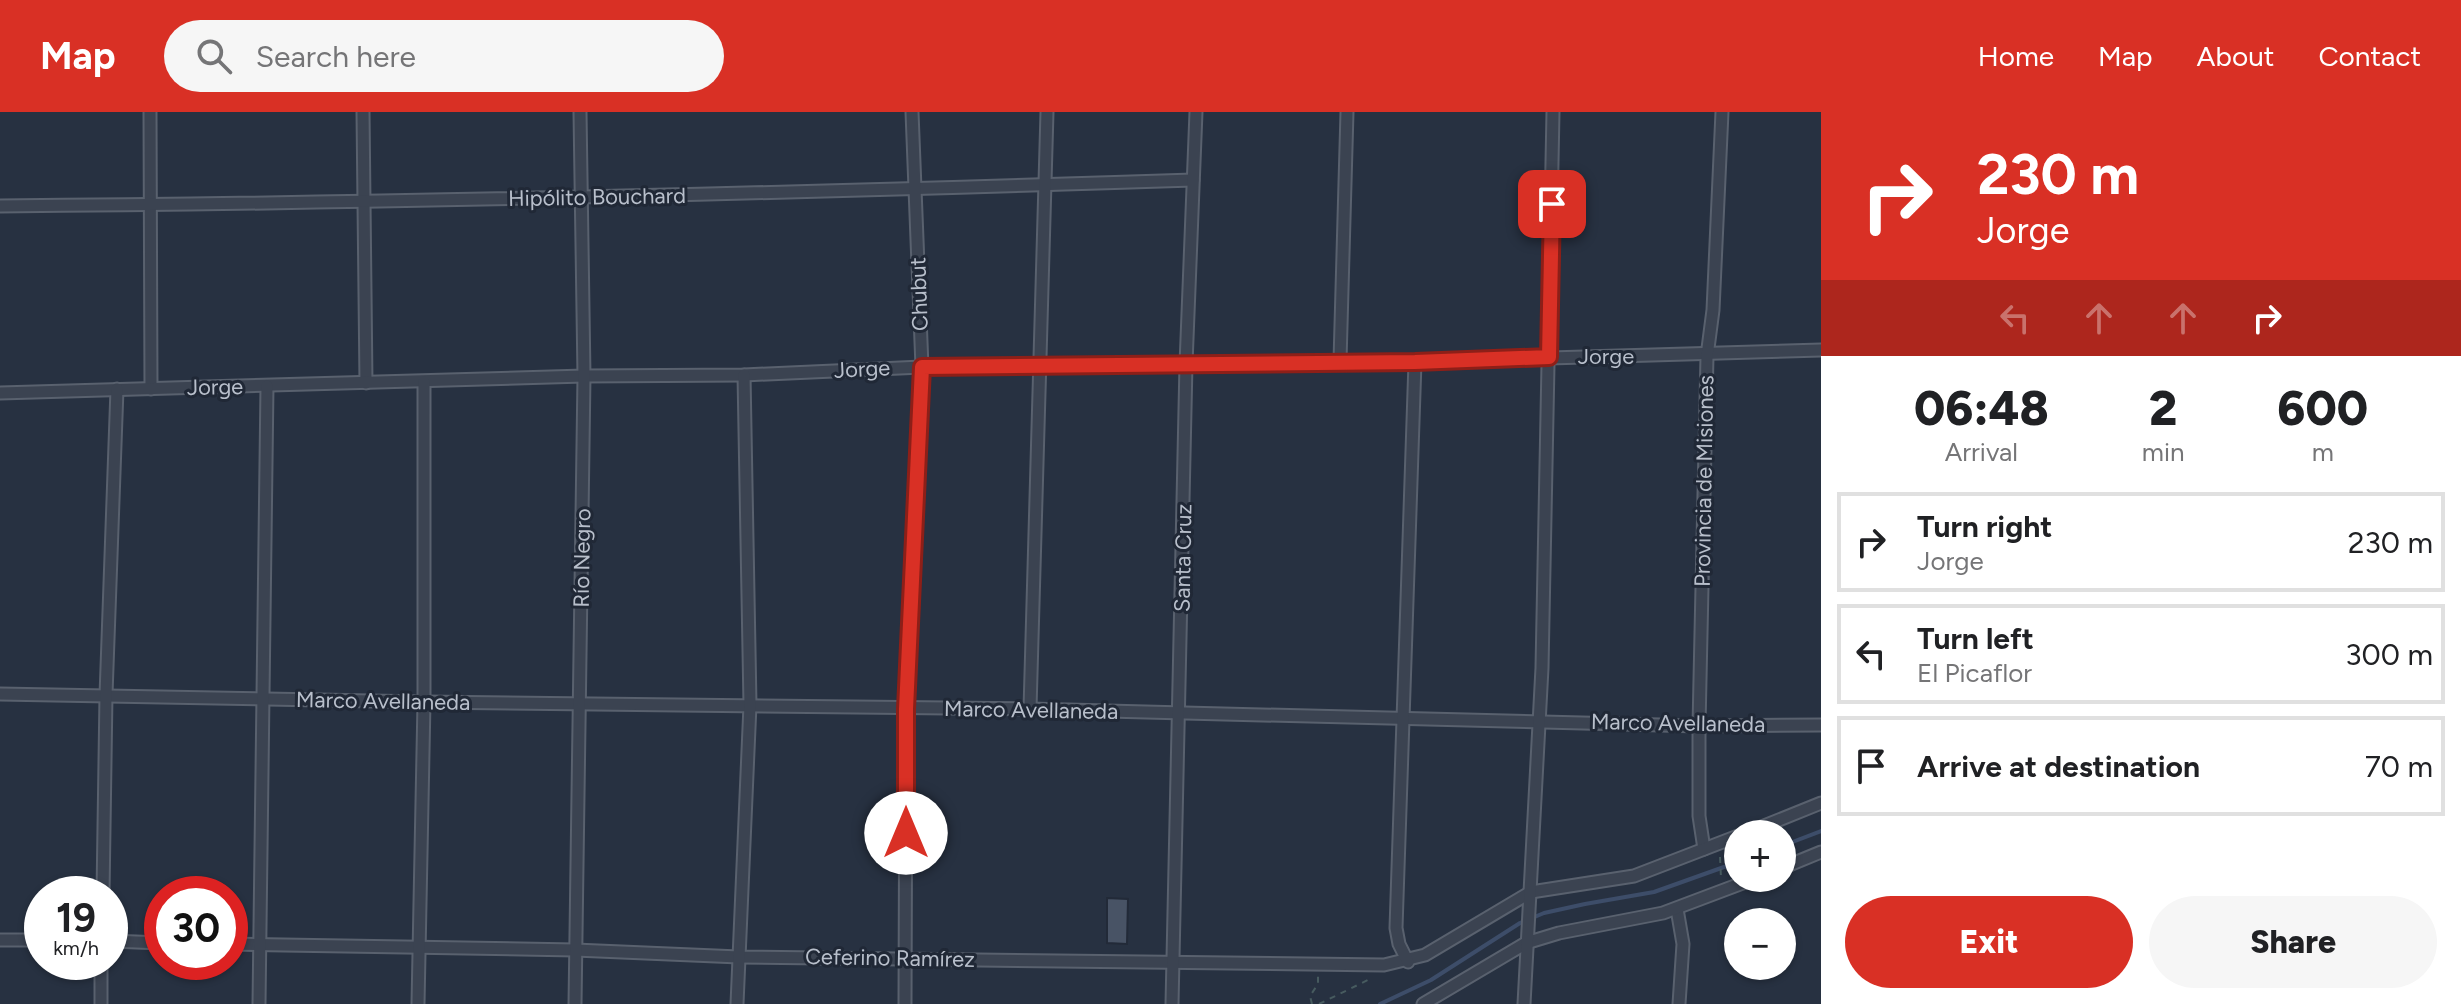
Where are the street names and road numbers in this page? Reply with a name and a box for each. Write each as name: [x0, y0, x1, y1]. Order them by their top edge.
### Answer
street label: Hipólito Bouchard: [508, 182, 686, 212]
street label: Chubut: [904, 257, 934, 331]
street label: Jorge: [1578, 343, 1634, 370]
street label: Jorge: [833, 354, 891, 384]
street label: Jorge: [187, 373, 243, 401]
street label: Provincia de Misiones: [1689, 375, 1719, 587]
street label: Santa Cruz: [1169, 504, 1197, 612]
street label: Río Negro: [568, 508, 596, 608]
street label: Marco Avellaneda: [296, 686, 470, 716]
street label: Marco Avellaneda: [944, 695, 1118, 725]
street label: Marco Avellaneda: [1591, 708, 1765, 738]
street label: Ceferino Ramírez: [805, 943, 975, 973]

